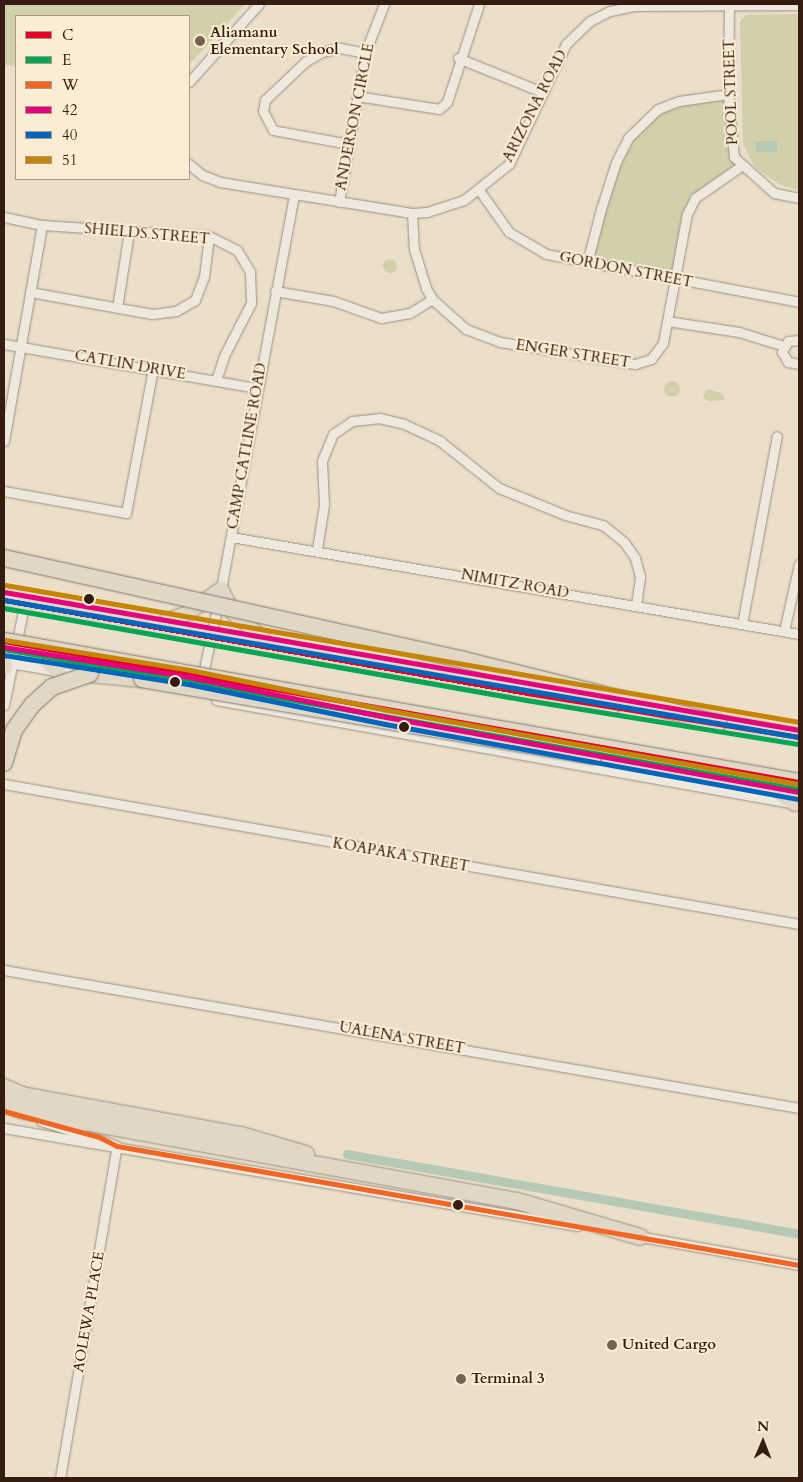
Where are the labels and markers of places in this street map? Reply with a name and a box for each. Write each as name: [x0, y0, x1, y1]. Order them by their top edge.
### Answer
place label: Aliamanu Elementary School: [210, 23, 339, 58]
marker: Aliamanu Elementary School: [194, 35, 206, 47]
unlabelled marker: [84, 594, 94, 604]
unlabelled marker: [170, 677, 180, 687]
unlabelled marker: [399, 722, 409, 732]
unlabelled marker: [453, 1200, 463, 1210]
place label: United Cargo: [622, 1336, 716, 1354]
marker: United Cargo: [606, 1339, 618, 1351]
place label: Terminal 3: [471, 1370, 545, 1388]
marker: Terminal 3: [455, 1373, 467, 1385]

